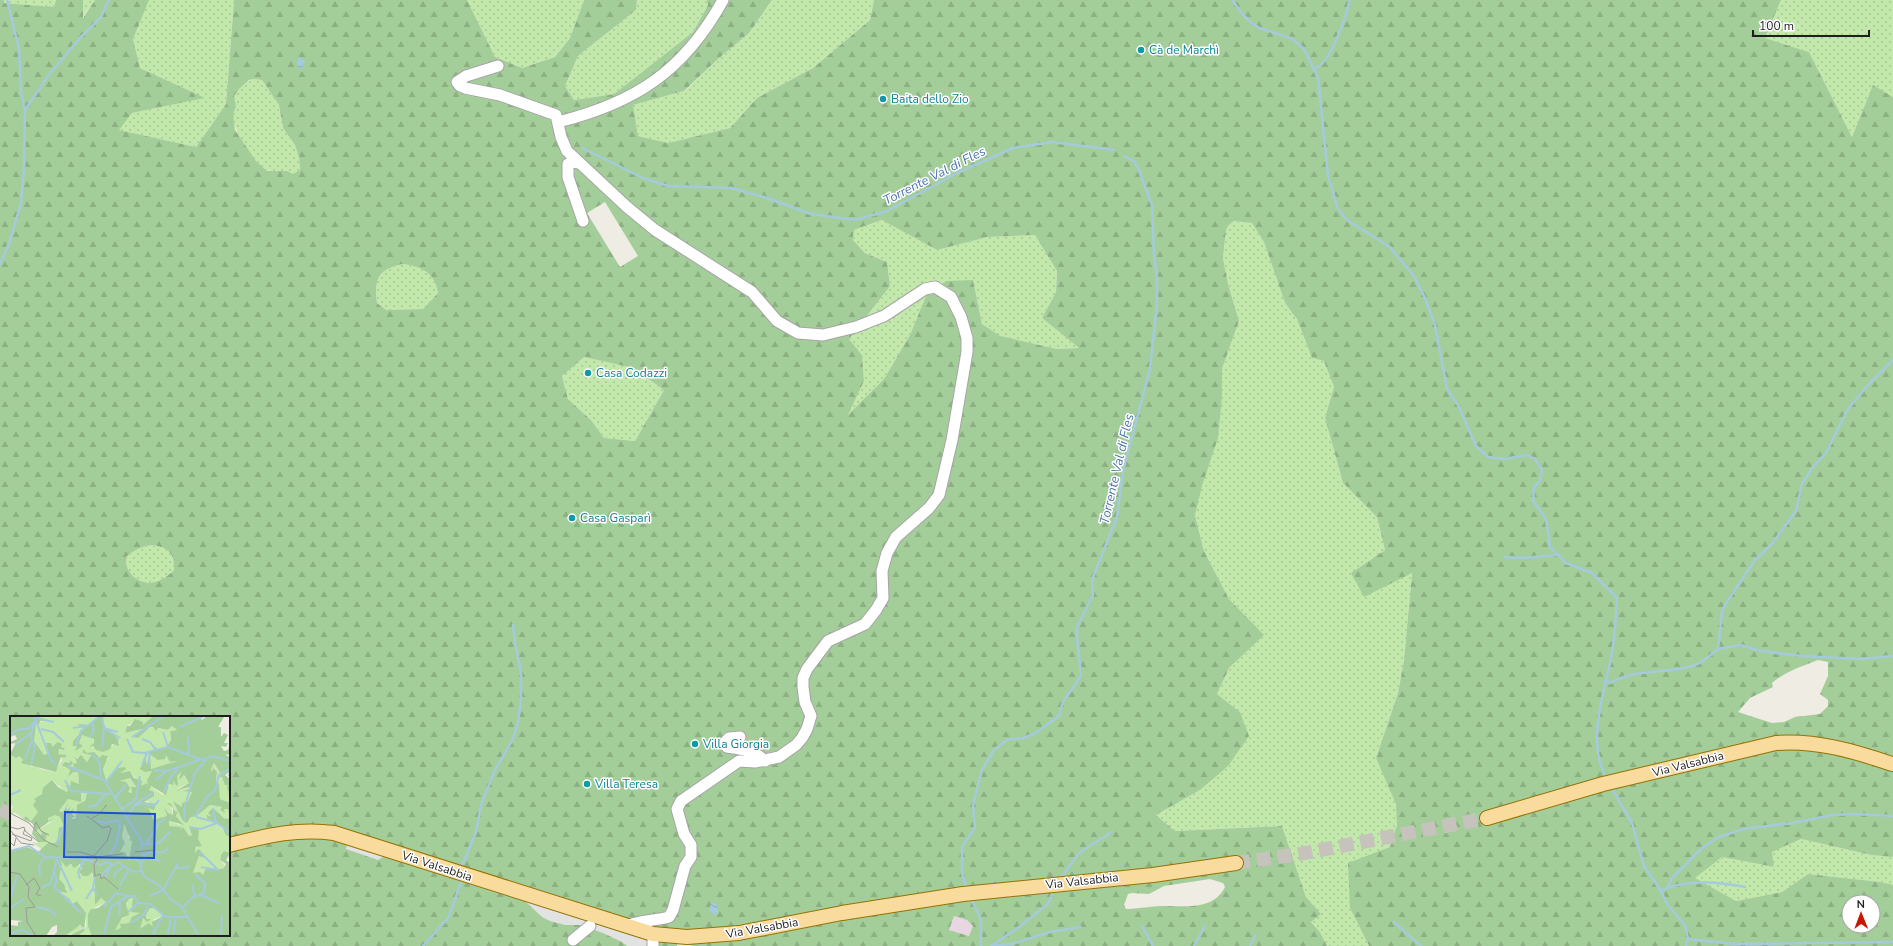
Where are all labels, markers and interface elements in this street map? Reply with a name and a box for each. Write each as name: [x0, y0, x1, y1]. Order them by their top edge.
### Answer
scale bar: [1753, 12, 1869, 38]
text: 100 m: [1759, 18, 1794, 34]
place label: Cà de Marchì: [1149, 42, 1219, 58]
marker: Cà de Marchì: [1136, 45, 1146, 55]
place label: Baita dello Zio: [891, 91, 969, 107]
marker: Baita dello Zio: [878, 94, 888, 104]
water label: Torrente Val di Fles: [880, 142, 989, 209]
place label: Casa Codazzi: [596, 365, 667, 381]
marker: Casa Codazzi: [583, 368, 593, 378]
water label: Torrente Val di Fles: [1096, 412, 1138, 526]
place label: Casa Gasparì: [580, 510, 651, 526]
marker: Casa Gasparì: [567, 513, 577, 523]
inset map: [10, 716, 230, 936]
place label: Villa Giorgia: [702, 736, 769, 752]
marker: Villa Giorgia: [690, 739, 700, 749]
street label: Via Valsabbia: [1650, 747, 1725, 781]
place label: Villa Teresa: [594, 776, 658, 792]
marker: Villa Teresa: [582, 779, 592, 789]
street label: Via Valsabbia: [399, 847, 474, 885]
street label: Via Valsabbia: [1044, 869, 1119, 893]
north arrow: [1841, 894, 1881, 934]
text: N: [1857, 897, 1865, 912]
street label: Via Valsabbia: [724, 914, 799, 942]

